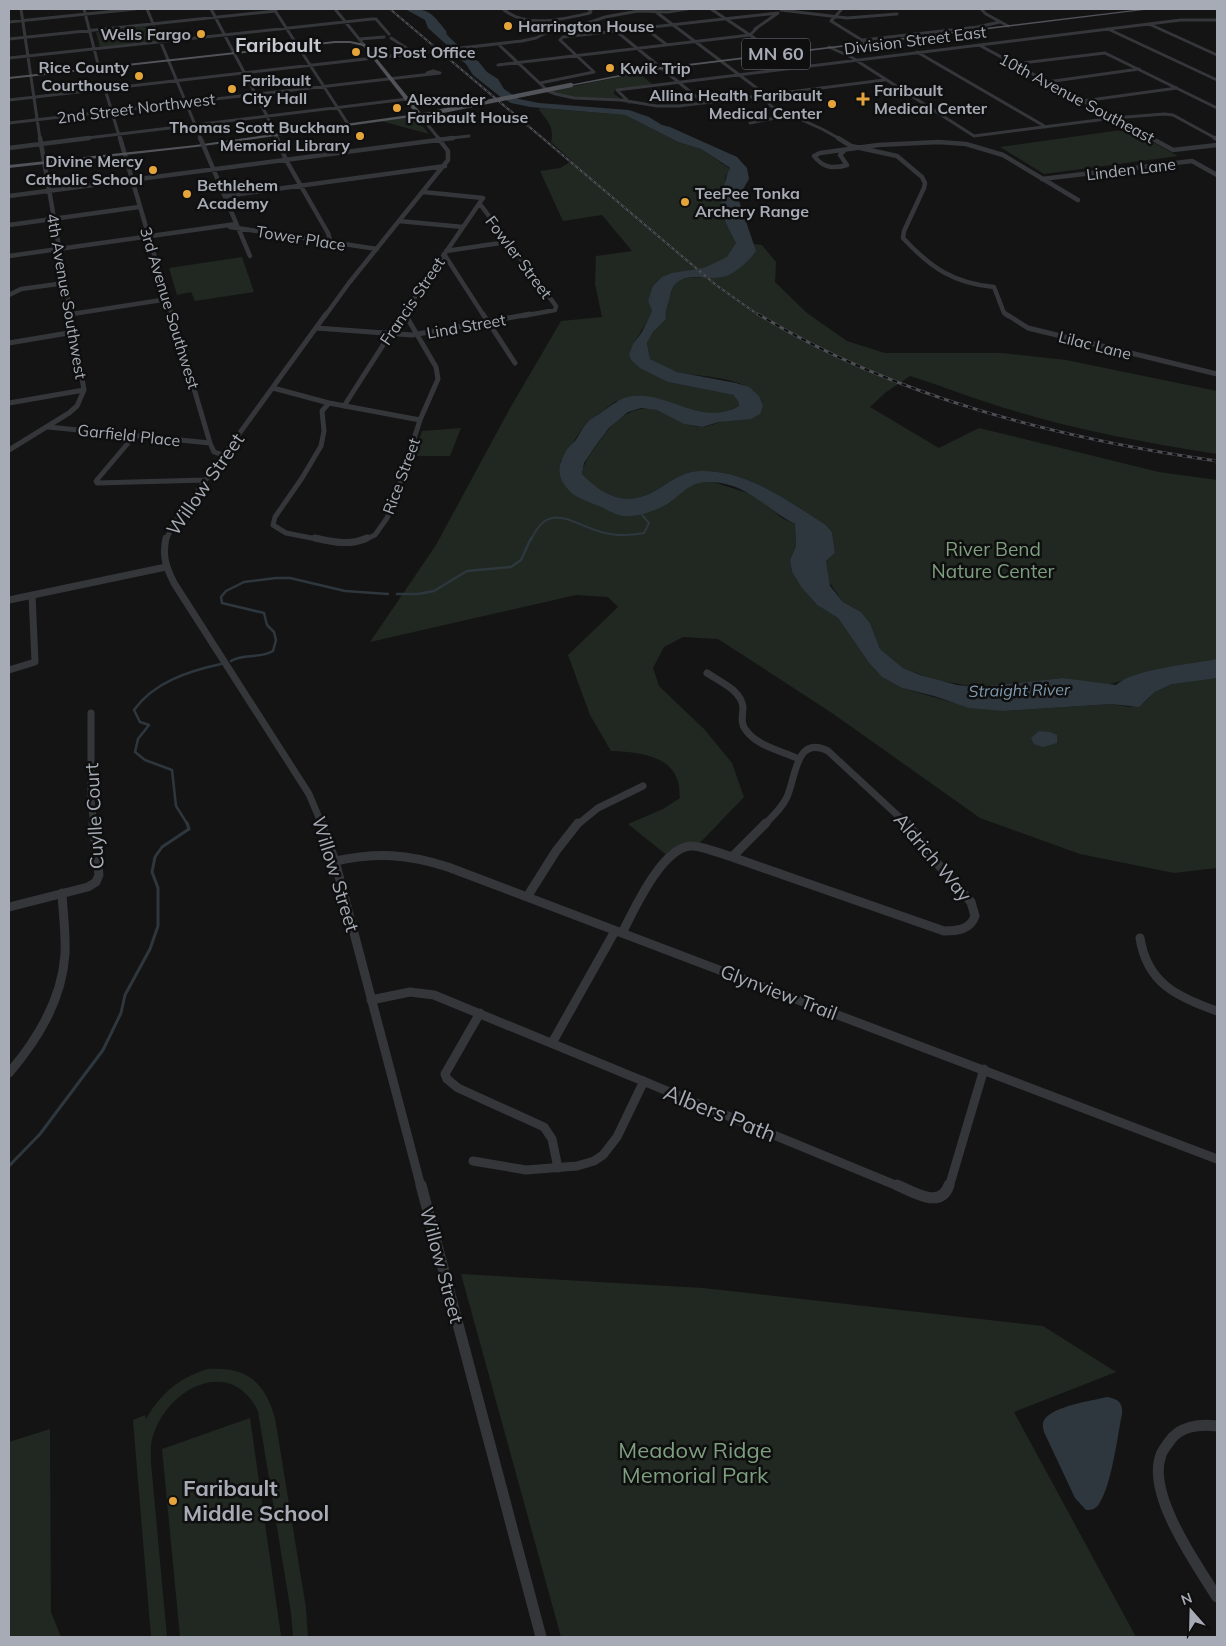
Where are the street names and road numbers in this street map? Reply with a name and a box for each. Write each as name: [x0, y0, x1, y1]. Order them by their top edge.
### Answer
street label: Division Street East: [843, 21, 988, 59]
road number: MN 60: [742, 39, 810, 70]
street label: 10th Avenue Southeast: [996, 48, 1159, 148]
street label: 2nd Street Northwest: [56, 88, 217, 128]
street label: Linden Lane: [1085, 154, 1177, 184]
street label: 4th Avenue Southwest: [43, 212, 91, 381]
street label: Fowler Street: [481, 212, 557, 303]
street label: Tower Place: [255, 221, 347, 255]
street label: 3rd Avenue Southwest: [136, 225, 204, 392]
street label: Francis Street: [375, 253, 449, 349]
street label: Lind Street: [425, 309, 507, 343]
street label: Lilac Lane: [1056, 326, 1134, 364]
street label: Garfield Place: [77, 420, 181, 450]
street label: Willow Street: [161, 428, 249, 540]
street label: Rice Street: [378, 435, 424, 517]
street label: Cuylle Court: [79, 762, 109, 870]
street label: Aldrich Way: [889, 808, 977, 906]
street label: Willow Street: [307, 813, 365, 935]
street label: Glynview Trail: [717, 959, 841, 1025]
street label: Albers Path: [660, 1078, 780, 1148]
street label: Willow Street: [415, 1204, 469, 1326]

